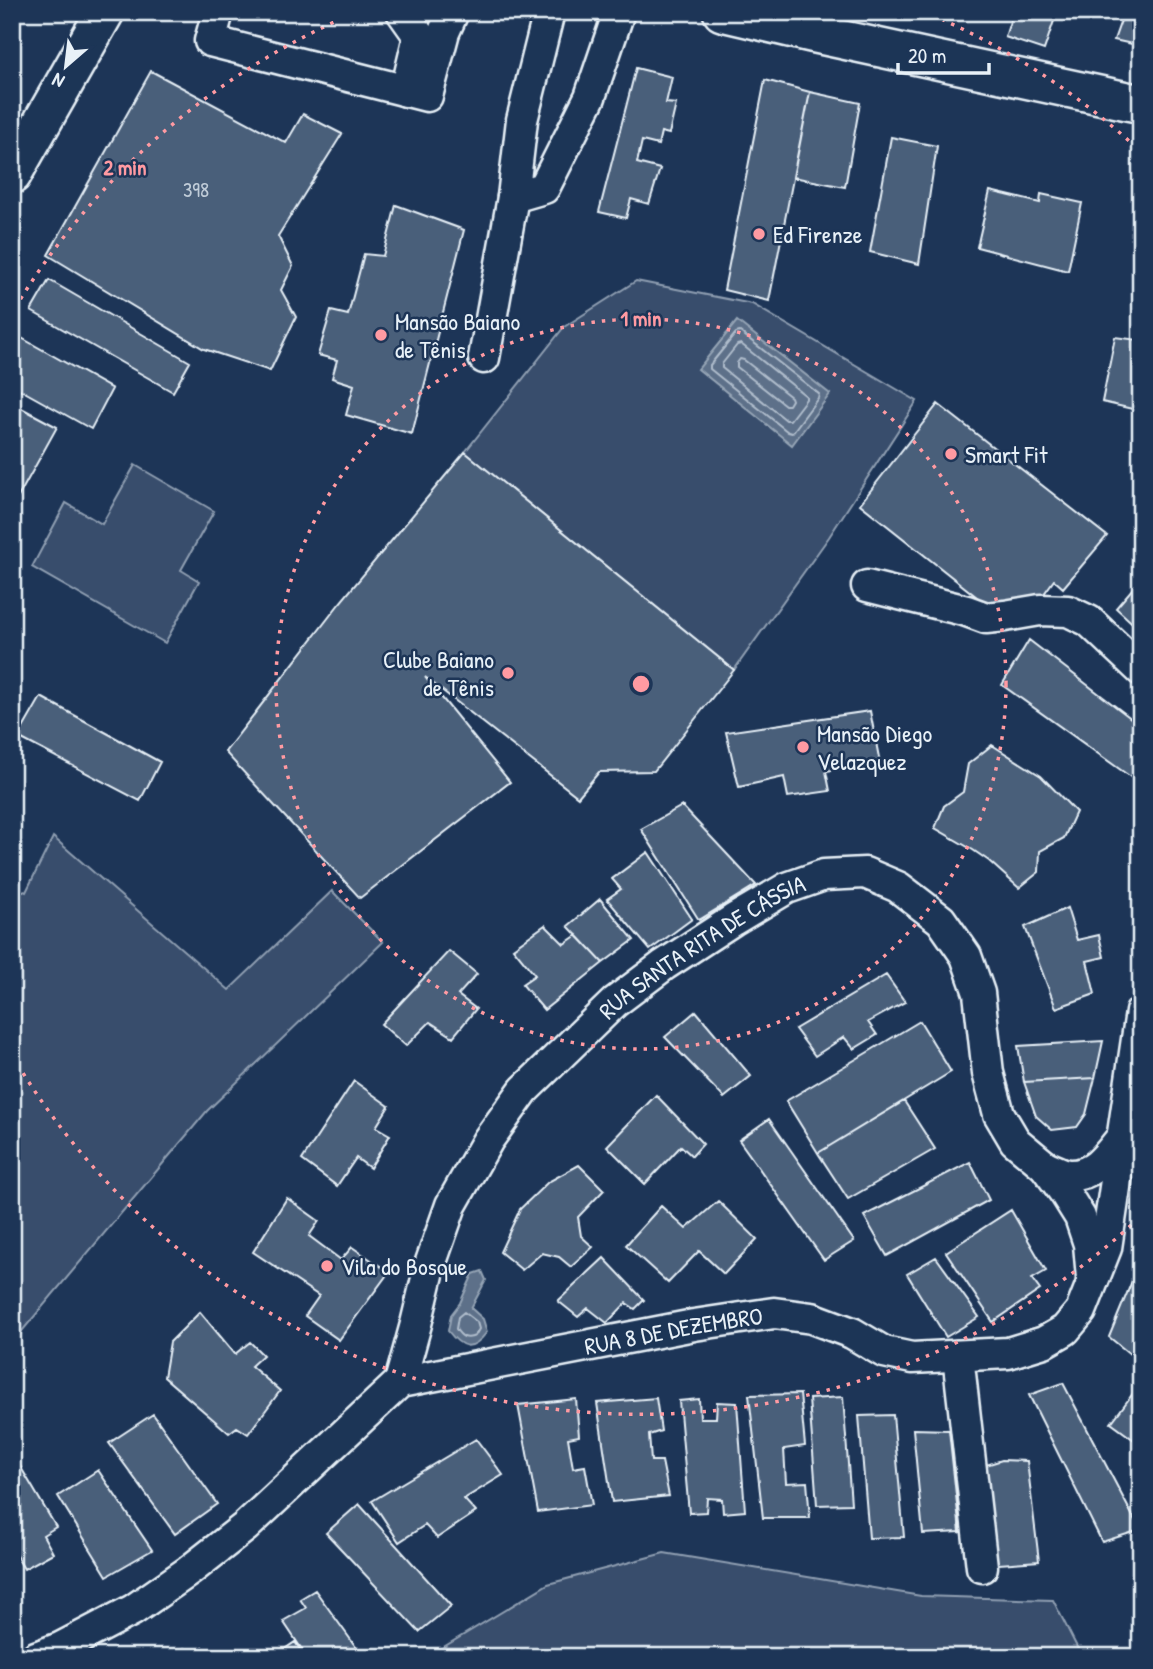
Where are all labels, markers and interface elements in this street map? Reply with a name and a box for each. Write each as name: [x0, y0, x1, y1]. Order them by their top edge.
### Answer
north arrow: [32, 32, 102, 102]
scale bar: [898, 32, 988, 76]
text: 20 m: [908, 41, 946, 70]
text: N: [47, 67, 69, 95]
text: 2 min: [103, 153, 147, 182]
house number: 398: [183, 175, 209, 204]
place label: Ed Firenze: [773, 218, 863, 250]
marker: Ed Firenze: [751, 226, 767, 242]
text: 1 min: [621, 304, 661, 333]
place label: Mansão Baiano de Tênis: [395, 305, 521, 365]
marker: Mansão Baiano de Tênis: [373, 327, 389, 343]
place label: Smart Fit: [965, 438, 1048, 470]
marker: Smart Fit: [943, 446, 959, 462]
place label: Clube Baiano de Tênis: [383, 643, 494, 703]
marker: Clube Baiano de Tênis: [500, 665, 516, 681]
centre of rings: [629, 672, 653, 696]
place label: Mansão Diego Velazquez: [817, 717, 932, 777]
marker: Mansão Diego Velazquez: [795, 739, 811, 755]
street label: RUA SANTA RITA DE CÁSSIA: [591, 867, 810, 1026]
place label: Vila do Bosque: [341, 1250, 468, 1282]
marker: Vila do Bosque: [319, 1258, 335, 1274]
street label: RUA 8 DE DEZEMBRO: [582, 1299, 765, 1362]

